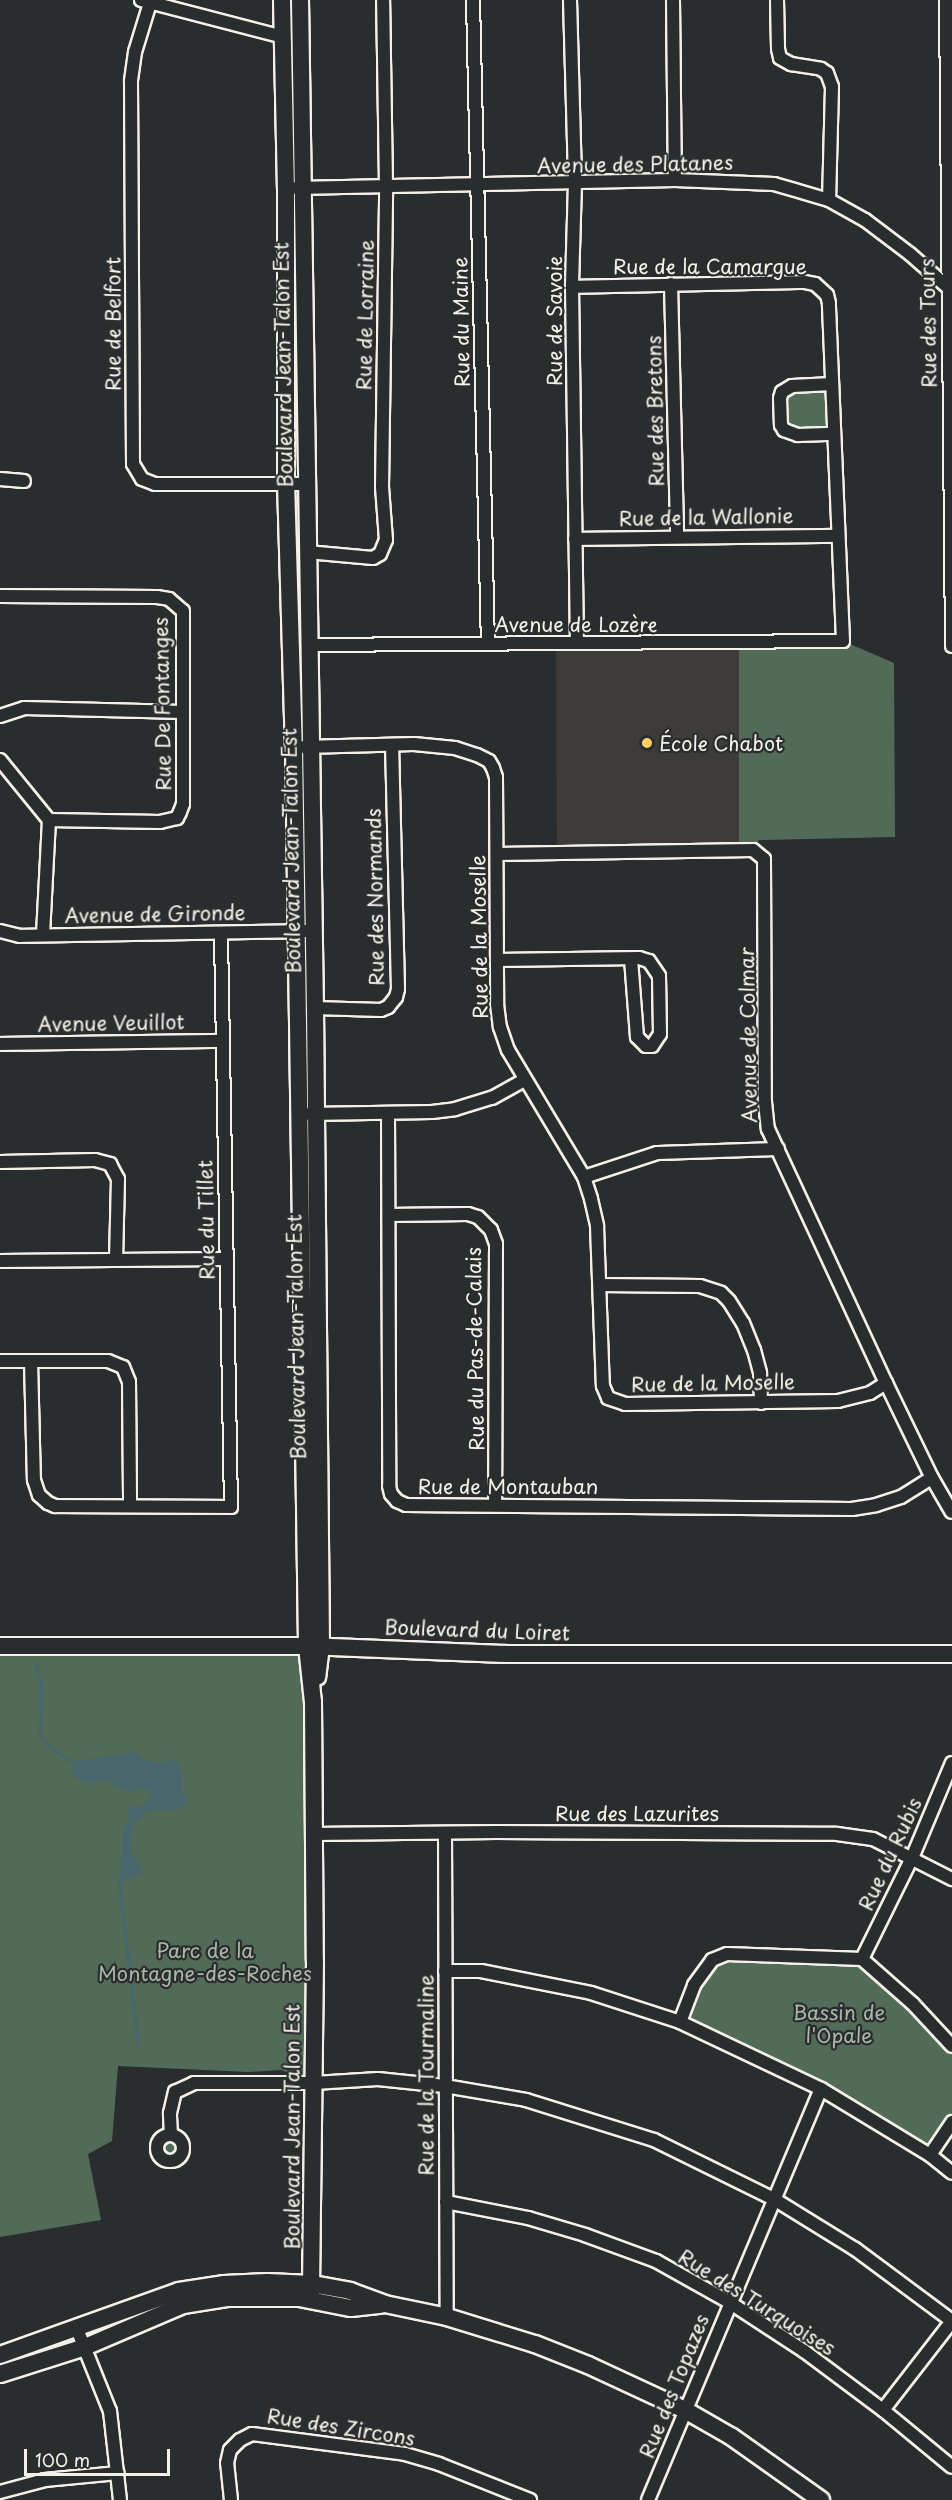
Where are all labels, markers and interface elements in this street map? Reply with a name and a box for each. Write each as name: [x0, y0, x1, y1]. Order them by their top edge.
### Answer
street label: Avenue des Platanes: [537, 150, 733, 178]
street label: Rue de Lorraine: [352, 238, 378, 392]
street label: Boulevard Jean-Talon Est: [269, 242, 297, 488]
street label: Rue de Savoie: [542, 254, 566, 388]
street label: Rue de la Camargue: [612, 254, 808, 278]
street label: Rue du Maine: [448, 255, 474, 389]
street label: Rue de Belfort: [101, 256, 125, 392]
street label: Rue des Tours: [915, 256, 941, 390]
street label: Rue des Bretons: [642, 333, 668, 489]
street label: Rue de la Wallonie: [616, 503, 796, 531]
street label: Avenue de Lozère: [494, 612, 658, 636]
street label: Rue De Fontanges: [148, 616, 176, 792]
street label: Boulevard Jean-Talon Est: [277, 728, 305, 974]
place label: École Chabot: [659, 731, 785, 755]
marker: École Chabot: [640, 736, 654, 750]
street label: Rue des Normands: [361, 806, 389, 988]
street label: Rue de la Moselle: [466, 853, 492, 1021]
street label: Avenue de Gironde: [65, 900, 245, 928]
street label: Avenue de Colmar: [734, 947, 762, 1123]
street label: Avenue Veuillot: [39, 1010, 183, 1036]
street label: Rue du Tillet: [193, 1158, 219, 1282]
street label: Boulevard Jean-Talon Est: [282, 1214, 310, 1460]
street label: Rue du Pas-de-Calais: [461, 1245, 489, 1453]
street label: Rue de la Moselle: [629, 1370, 797, 1396]
street label: Rue de Montauban: [416, 1474, 600, 1498]
street label: Boulevard du Loiret: [383, 1615, 571, 1645]
street label: Rue du Rubis: [853, 1793, 927, 1915]
street label: Rue des Lazurites: [553, 1801, 721, 1825]
park label: Parc de la Montagne-des-Roches: [98, 1938, 312, 1985]
street label: Rue de la Tourmaline: [414, 1972, 438, 2178]
park label: Bassin de l'Opale: [793, 2001, 885, 2048]
street label: Boulevard Jean-Talon Est: [280, 2004, 304, 2250]
street label: Rue des Turquoises: [673, 2243, 841, 2361]
street label: Rue des Topazes: [633, 2309, 715, 2463]
street label: Rue des Zircons: [264, 2403, 418, 2451]
scale bar: [27, 2437, 172, 2475]
text: 100 m: [35, 2446, 90, 2473]

